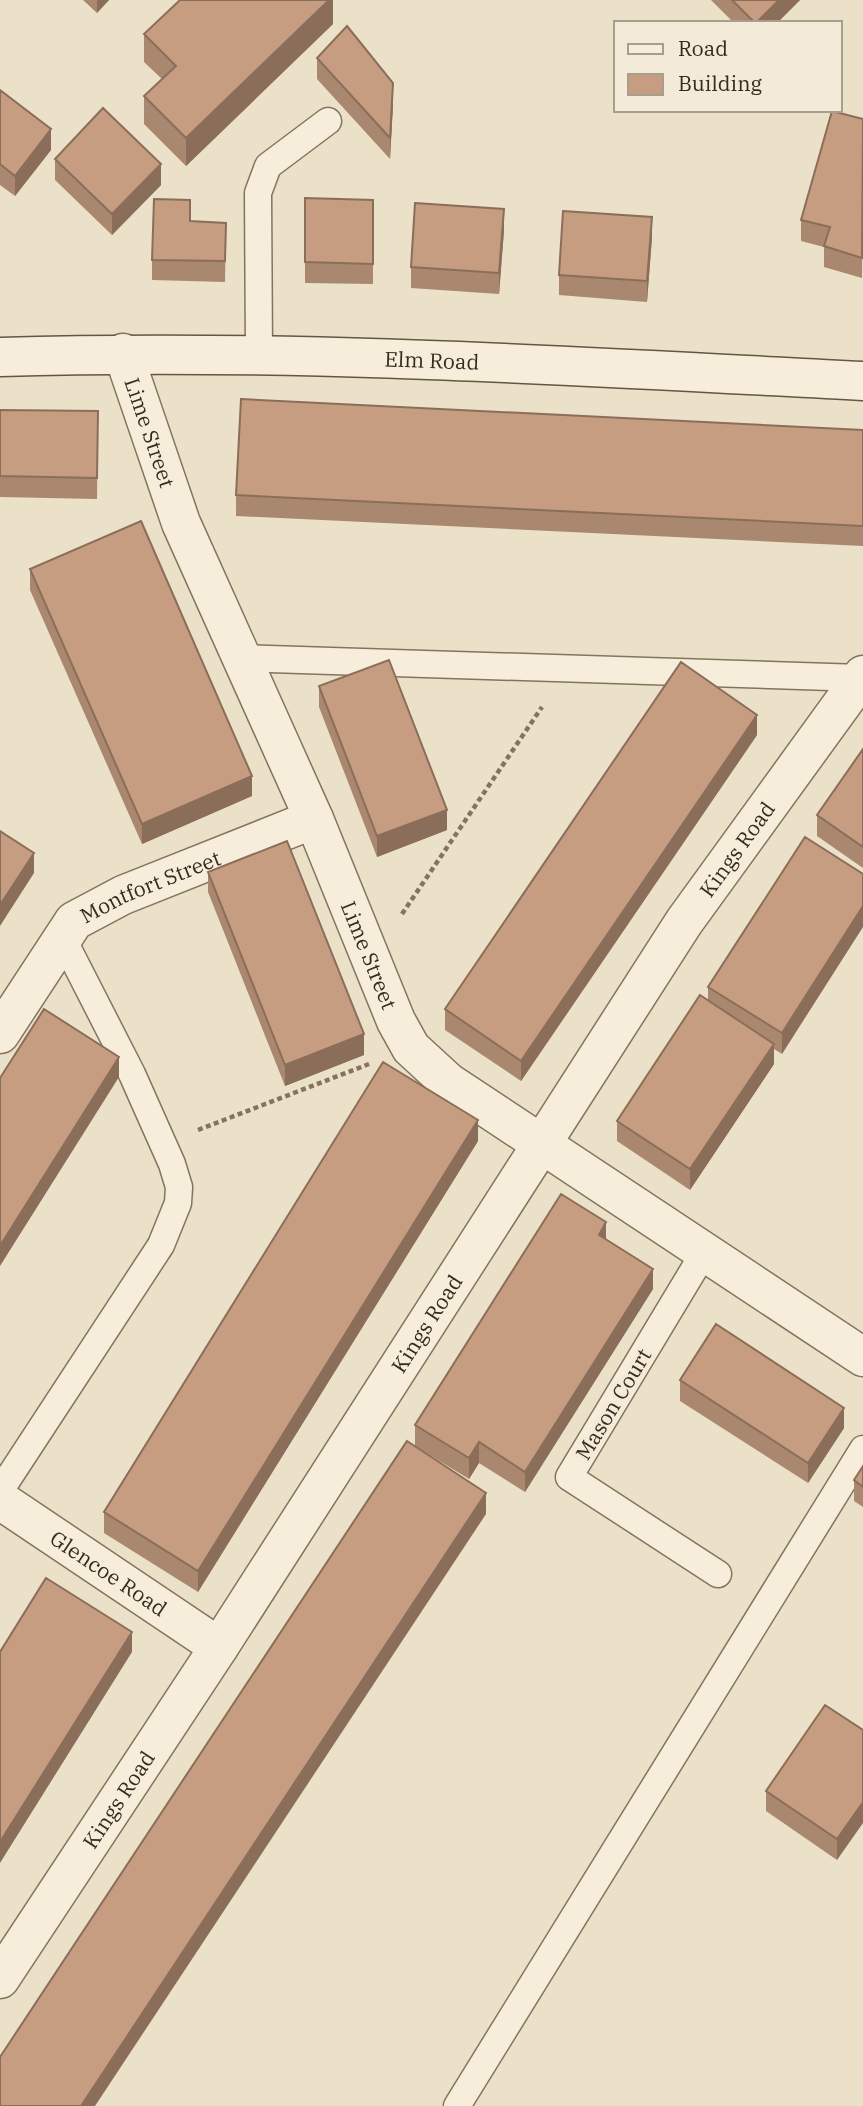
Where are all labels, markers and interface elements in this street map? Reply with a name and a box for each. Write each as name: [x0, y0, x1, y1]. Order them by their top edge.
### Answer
legend: [614, 21, 842, 112]
text: Road: [678, 34, 728, 62]
text: Building: [678, 69, 763, 97]
street label: Elm Road: [384, 344, 480, 376]
street label: Lime Street: [118, 374, 182, 491]
street label: Kings Road: [693, 796, 781, 903]
street label: Montfort Street: [75, 844, 225, 929]
street label: Lime Street: [335, 897, 404, 1013]
street label: Kings Road: [385, 1269, 468, 1378]
street label: Mason Court: [569, 1343, 657, 1465]
street label: Glencoe Road: [45, 1524, 173, 1622]
street label: Kings Road: [76, 1745, 161, 1854]

